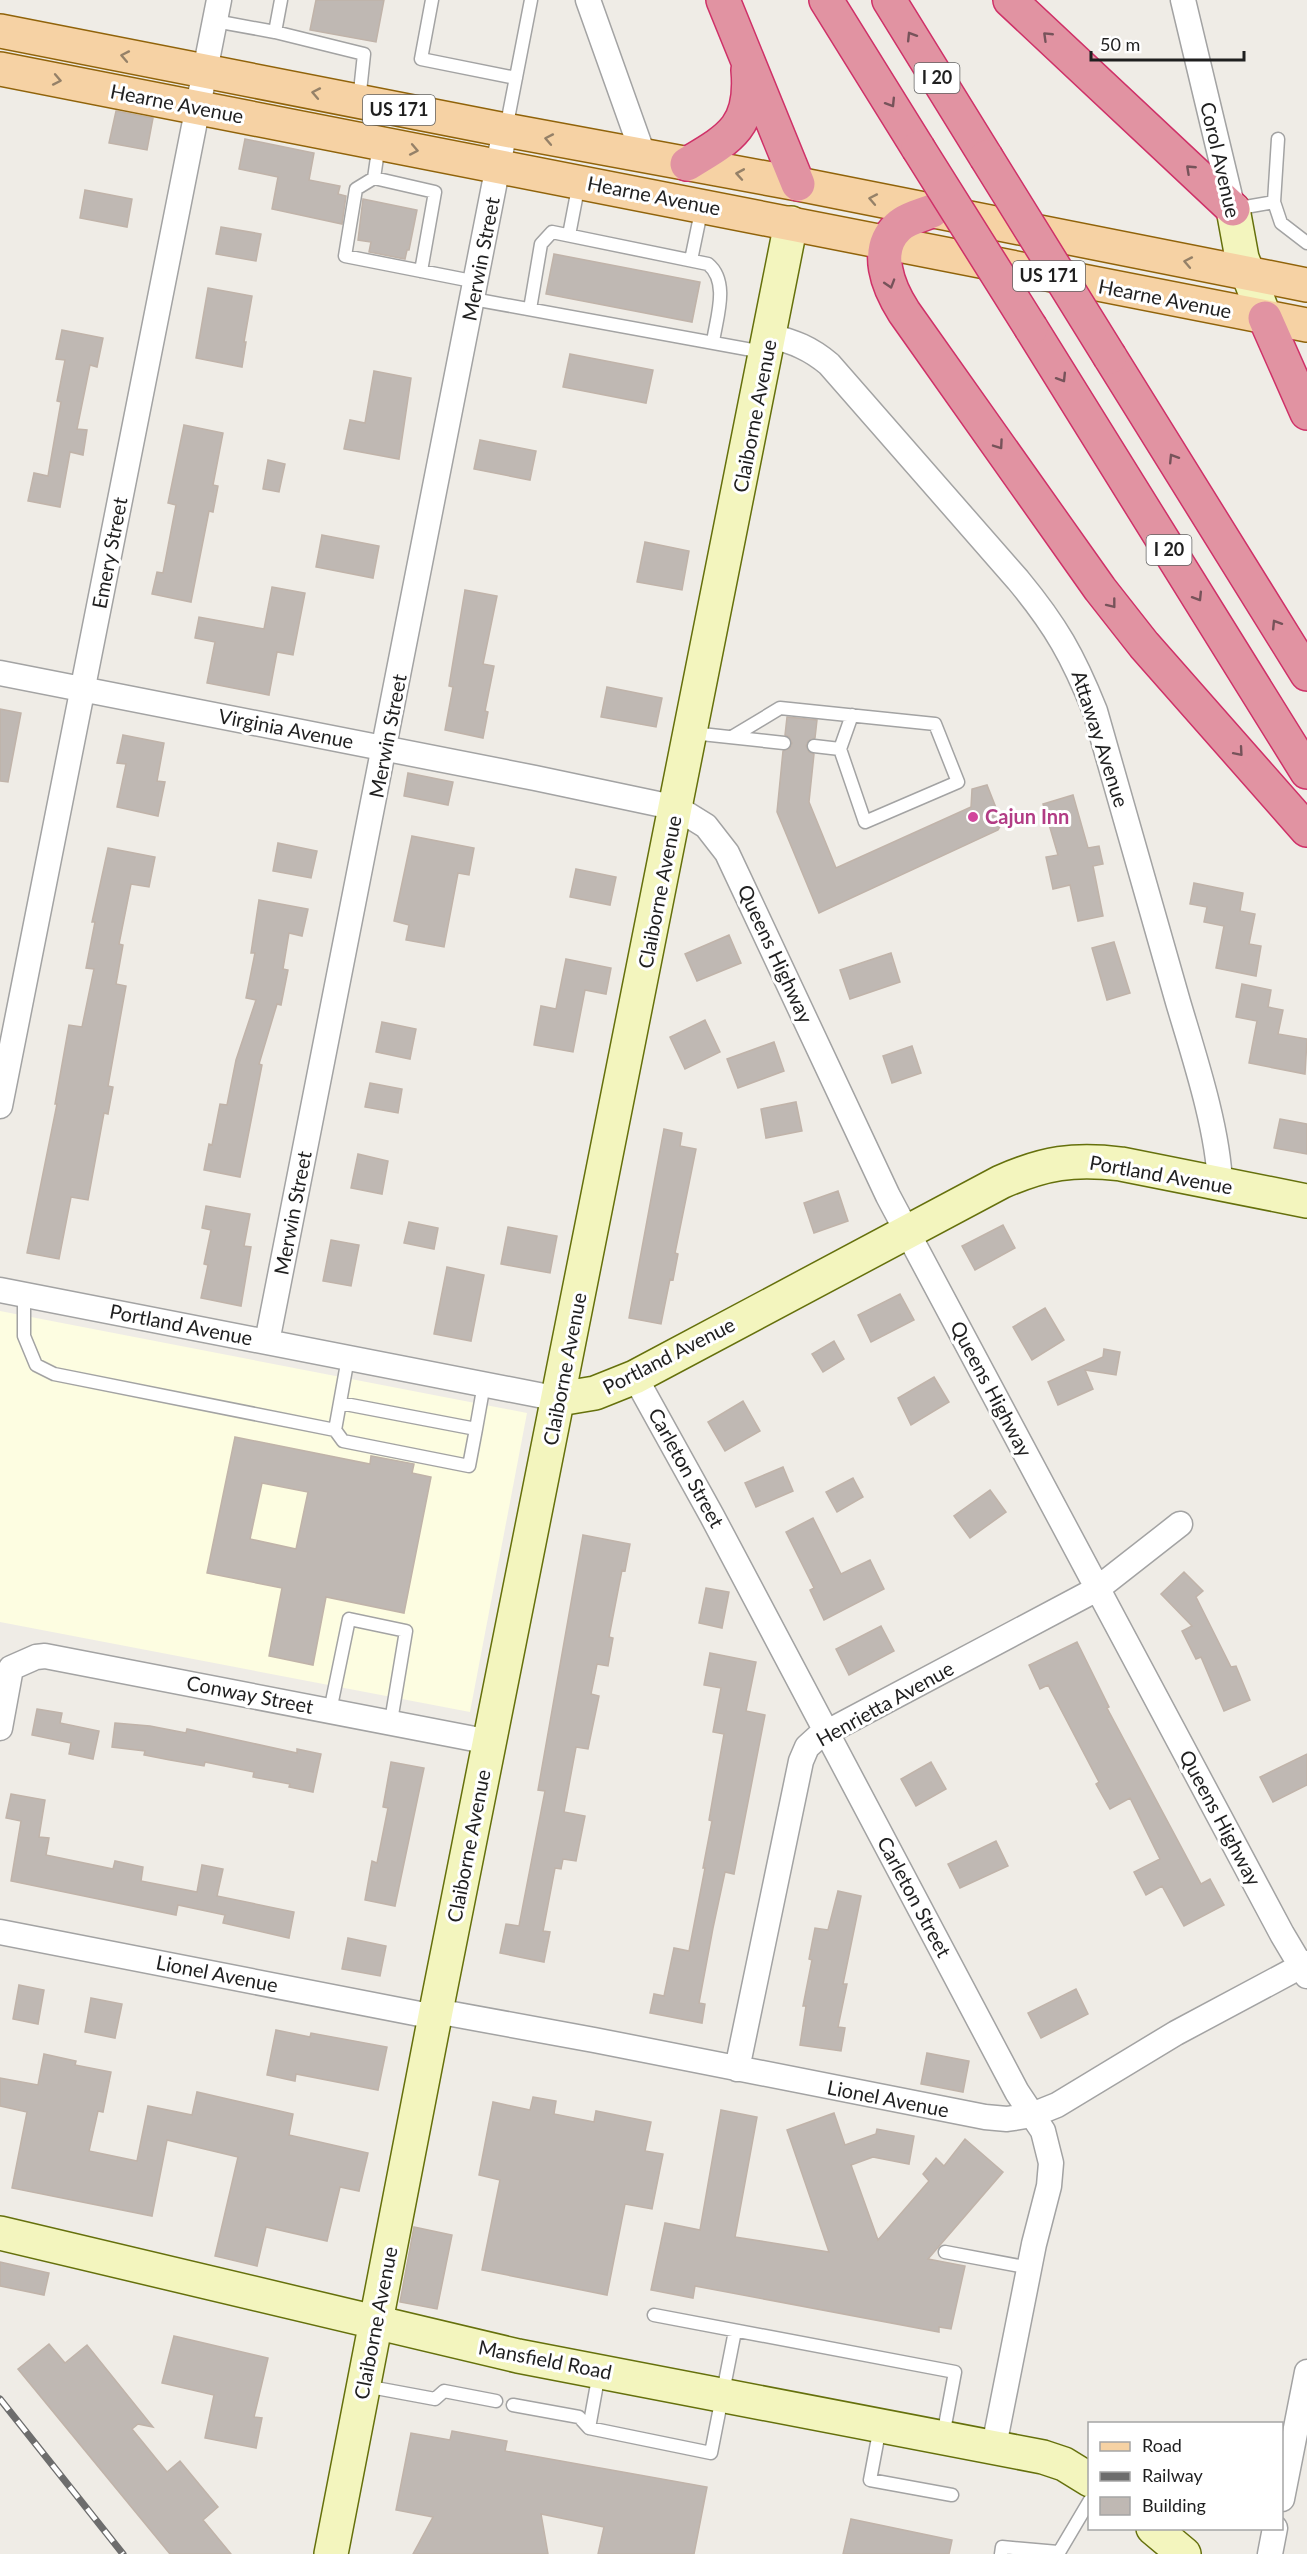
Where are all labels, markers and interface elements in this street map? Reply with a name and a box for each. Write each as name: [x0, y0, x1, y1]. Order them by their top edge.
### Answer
scale bar: [1091, 24, 1244, 62]
one-way arrow: [907, 31, 918, 42]
one-way arrow: [1044, 32, 1054, 43]
text: 50 m: [1100, 33, 1140, 55]
one-way arrow: [120, 50, 130, 63]
road number: I 20: [914, 63, 960, 93]
one-way arrow: [52, 73, 62, 86]
street label: Hearne Avenue: [109, 78, 246, 128]
one-way arrow: [311, 87, 321, 100]
road number: US 171: [363, 95, 435, 125]
one-way arrow: [883, 97, 895, 107]
street label: Corol Avenue: [1196, 100, 1246, 220]
one-way arrow: [544, 133, 554, 146]
one-way arrow: [408, 143, 418, 156]
one-way arrow: [1186, 165, 1197, 176]
one-way arrow: [736, 168, 746, 181]
street label: Hearne Avenue: [586, 170, 723, 220]
one-way arrow: [868, 193, 878, 206]
street label: Merwin Street: [456, 195, 504, 323]
one-way arrow: [1183, 256, 1193, 269]
road number: US 171: [1013, 261, 1085, 291]
street label: Hearne Avenue: [1097, 273, 1234, 323]
one-way arrow: [883, 278, 895, 289]
street label: Claiborne Avenue: [727, 337, 781, 494]
one-way arrow: [1054, 372, 1066, 382]
one-way arrow: [991, 439, 1002, 450]
one-way arrow: [1169, 454, 1181, 464]
street label: Emery Street: [86, 495, 132, 611]
road number: I 20: [1146, 535, 1192, 565]
one-way arrow: [1191, 590, 1202, 601]
one-way arrow: [1105, 597, 1116, 608]
one-way arrow: [1272, 620, 1284, 630]
street label: Attaway Avenue: [1068, 667, 1134, 810]
street label: Merwin Street: [363, 672, 411, 800]
street label: Virginia Avenue: [217, 703, 356, 753]
one-way arrow: [1232, 745, 1243, 756]
place label: Cajun Inn: [985, 804, 1069, 828]
marker: Cajun Inn: [966, 810, 980, 824]
street label: Claiborne Avenue: [632, 813, 686, 970]
street label: Queens Highway: [733, 880, 819, 1027]
street label: Merwin Street: [268, 1149, 316, 1277]
street label: Portland Avenue: [1088, 1150, 1235, 1198]
street label: Claiborne Avenue: [537, 1290, 591, 1447]
street label: Portland Avenue: [108, 1298, 255, 1350]
street label: Portland Avenue: [599, 1312, 739, 1399]
street label: Queens Highway: [946, 1317, 1038, 1461]
street label: Carleton Street: [644, 1403, 730, 1532]
street label: Henrietta Avenue: [812, 1655, 957, 1751]
street label: Conway Street: [185, 1670, 316, 1718]
street label: Queens Highway: [1175, 1746, 1267, 1890]
street label: Claiborne Avenue: [441, 1767, 495, 1924]
street label: Carleton Street: [873, 1832, 957, 1961]
street label: Lionel Avenue: [154, 1949, 280, 1997]
street label: Lionel Avenue: [825, 2074, 951, 2122]
street label: Claiborne Avenue: [348, 2244, 402, 2401]
street label: Mansfield Road: [476, 2334, 614, 2384]
legend: [1088, 2422, 1283, 2530]
text: Road: [1142, 2434, 1182, 2456]
text: Railway: [1142, 2464, 1203, 2486]
text: Building: [1142, 2494, 1206, 2516]

